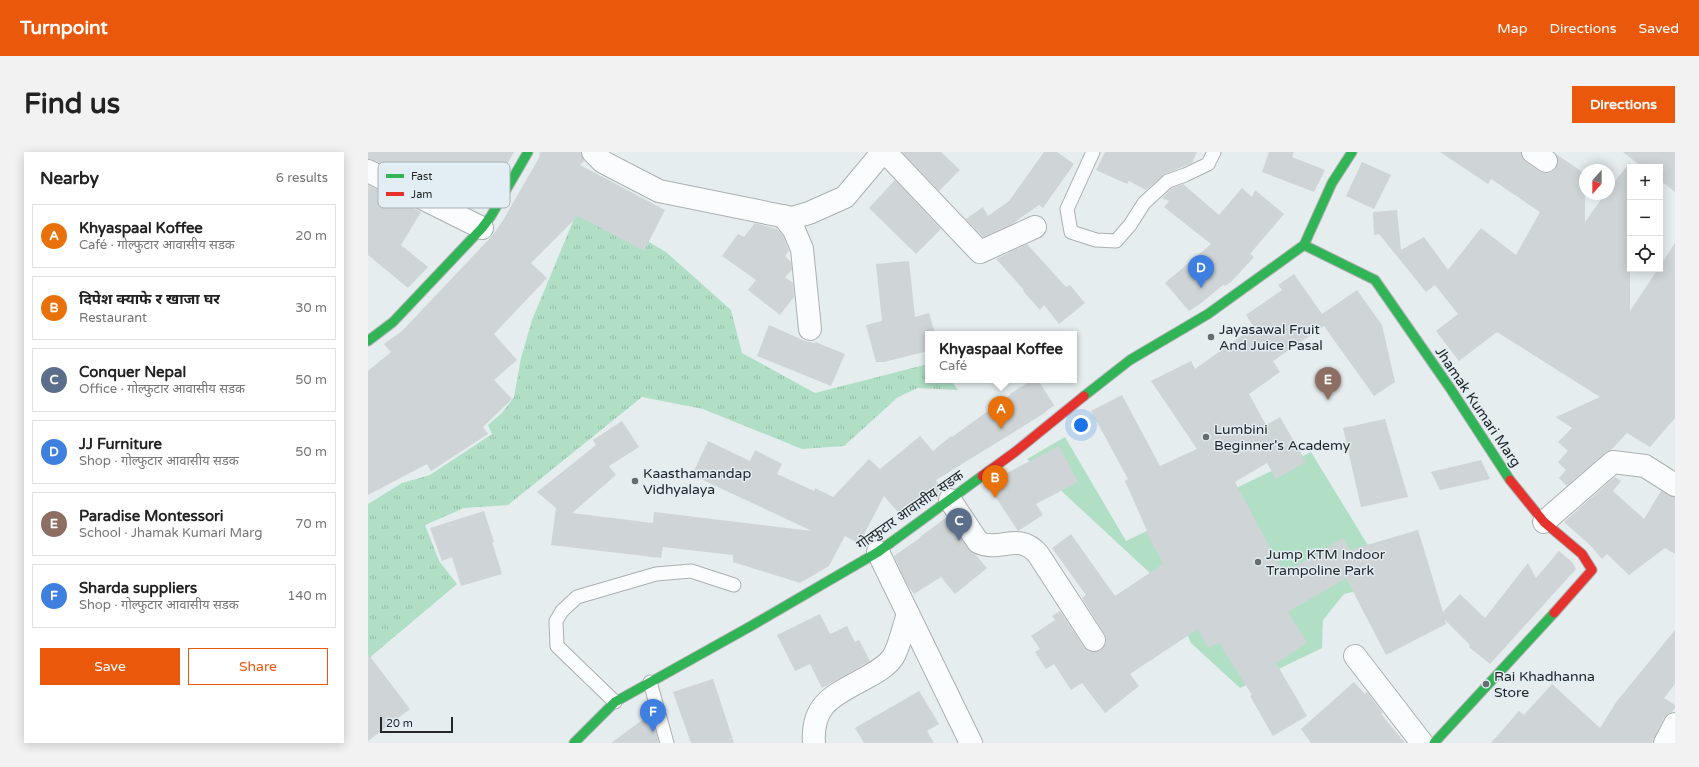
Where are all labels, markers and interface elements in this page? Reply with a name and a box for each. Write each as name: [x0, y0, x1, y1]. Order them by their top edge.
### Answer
text: Turnpoint: [20, 17, 108, 39]
text: Map: [1497, 20, 1528, 37]
text: Directions: [1550, 20, 1617, 37]
text: Saved: [1639, 20, 1679, 37]
button: Directions: [1572, 86, 1675, 123]
text: Find us: [24, 87, 120, 121]
legend: [378, 162, 510, 208]
north arrow: [1579, 164, 1615, 200]
map controls: [1627, 164, 1663, 272]
button: +: [1627, 164, 1663, 200]
text: Nearby: [40, 168, 99, 189]
text: 6 results: [276, 170, 328, 186]
text: Fast: [411, 170, 432, 183]
text: Jam: [411, 188, 432, 201]
button: −: [1627, 200, 1663, 236]
text: Khyaspaal Koffee: [79, 219, 203, 237]
text: A: [49, 228, 59, 244]
text: 20 m: [295, 228, 327, 244]
button: locate: [1627, 236, 1663, 272]
text: Café · गोल्फुटार आवासीय सडक: [79, 237, 235, 253]
pin: D: [1188, 255, 1214, 288]
text: दिपेश क्याफे र खाजा घर: [79, 290, 220, 308]
text: B: [49, 300, 59, 316]
text: 30 m: [295, 300, 327, 316]
text: Restaurant: [79, 310, 147, 326]
place label: Jayasawal Fruit And Juice Pasal: [1219, 321, 1323, 354]
popup: [925, 331, 1077, 383]
marker: Jayasawal Fruit And Juice Pasal: [1206, 332, 1216, 342]
text: Khyaspaal Koffee: [939, 340, 1063, 358]
street label: Jhamak Kumari Marg: [1431, 344, 1525, 470]
text: Café: [939, 358, 967, 374]
text: Conquer Nepal: [79, 363, 186, 381]
pin: E: [1315, 367, 1341, 400]
text: C: [49, 372, 59, 388]
text: 50 m: [295, 372, 327, 388]
text: Office · गोल्फुटार आवासीय सडक: [79, 381, 245, 397]
pin: A: [988, 396, 1014, 429]
your location: [1071, 415, 1091, 435]
place label: Lumbini Beginner's Academy: [1214, 421, 1351, 454]
marker: Lumbini Beginner's Academy: [1201, 432, 1211, 442]
text: JJ Furniture: [79, 435, 162, 453]
text: D: [49, 444, 59, 460]
text: 50 m: [295, 444, 327, 460]
text: Shop · गोल्फुटार आवासीय सडक: [79, 453, 239, 469]
place label: Kaasthamandap Vidhyalaya: [643, 465, 751, 498]
pin: B: [982, 465, 1008, 498]
street label: गोल्फुटार आवासीय सडक: [853, 467, 968, 554]
marker: Kaasthamandap Vidhyalaya: [630, 476, 640, 486]
text: Paradise Montessori: [79, 507, 224, 525]
pin: C: [946, 508, 972, 541]
text: E: [50, 516, 58, 532]
text: 70 m: [295, 516, 327, 532]
text: School · Jhamak Kumari Marg: [79, 525, 262, 541]
place label: Jump KTM Indoor Trampoline Park: [1266, 546, 1386, 579]
marker: Jump KTM Indoor Trampoline Park: [1253, 557, 1263, 567]
text: Sharda suppliers: [79, 579, 197, 597]
text: F: [50, 588, 58, 604]
text: 140 m: [287, 588, 327, 604]
text: Shop · गोल्फुटार आवासीय सडक: [79, 597, 239, 613]
button: Save: [40, 648, 180, 685]
button: Share: [188, 648, 328, 685]
place label: Rai Khadhanna Store: [1494, 668, 1595, 701]
marker: Rai Khadhanna Store: [1481, 679, 1491, 689]
pin: F: [640, 699, 666, 732]
scale bar: [380, 715, 453, 734]
text: 20 m: [386, 717, 413, 730]

